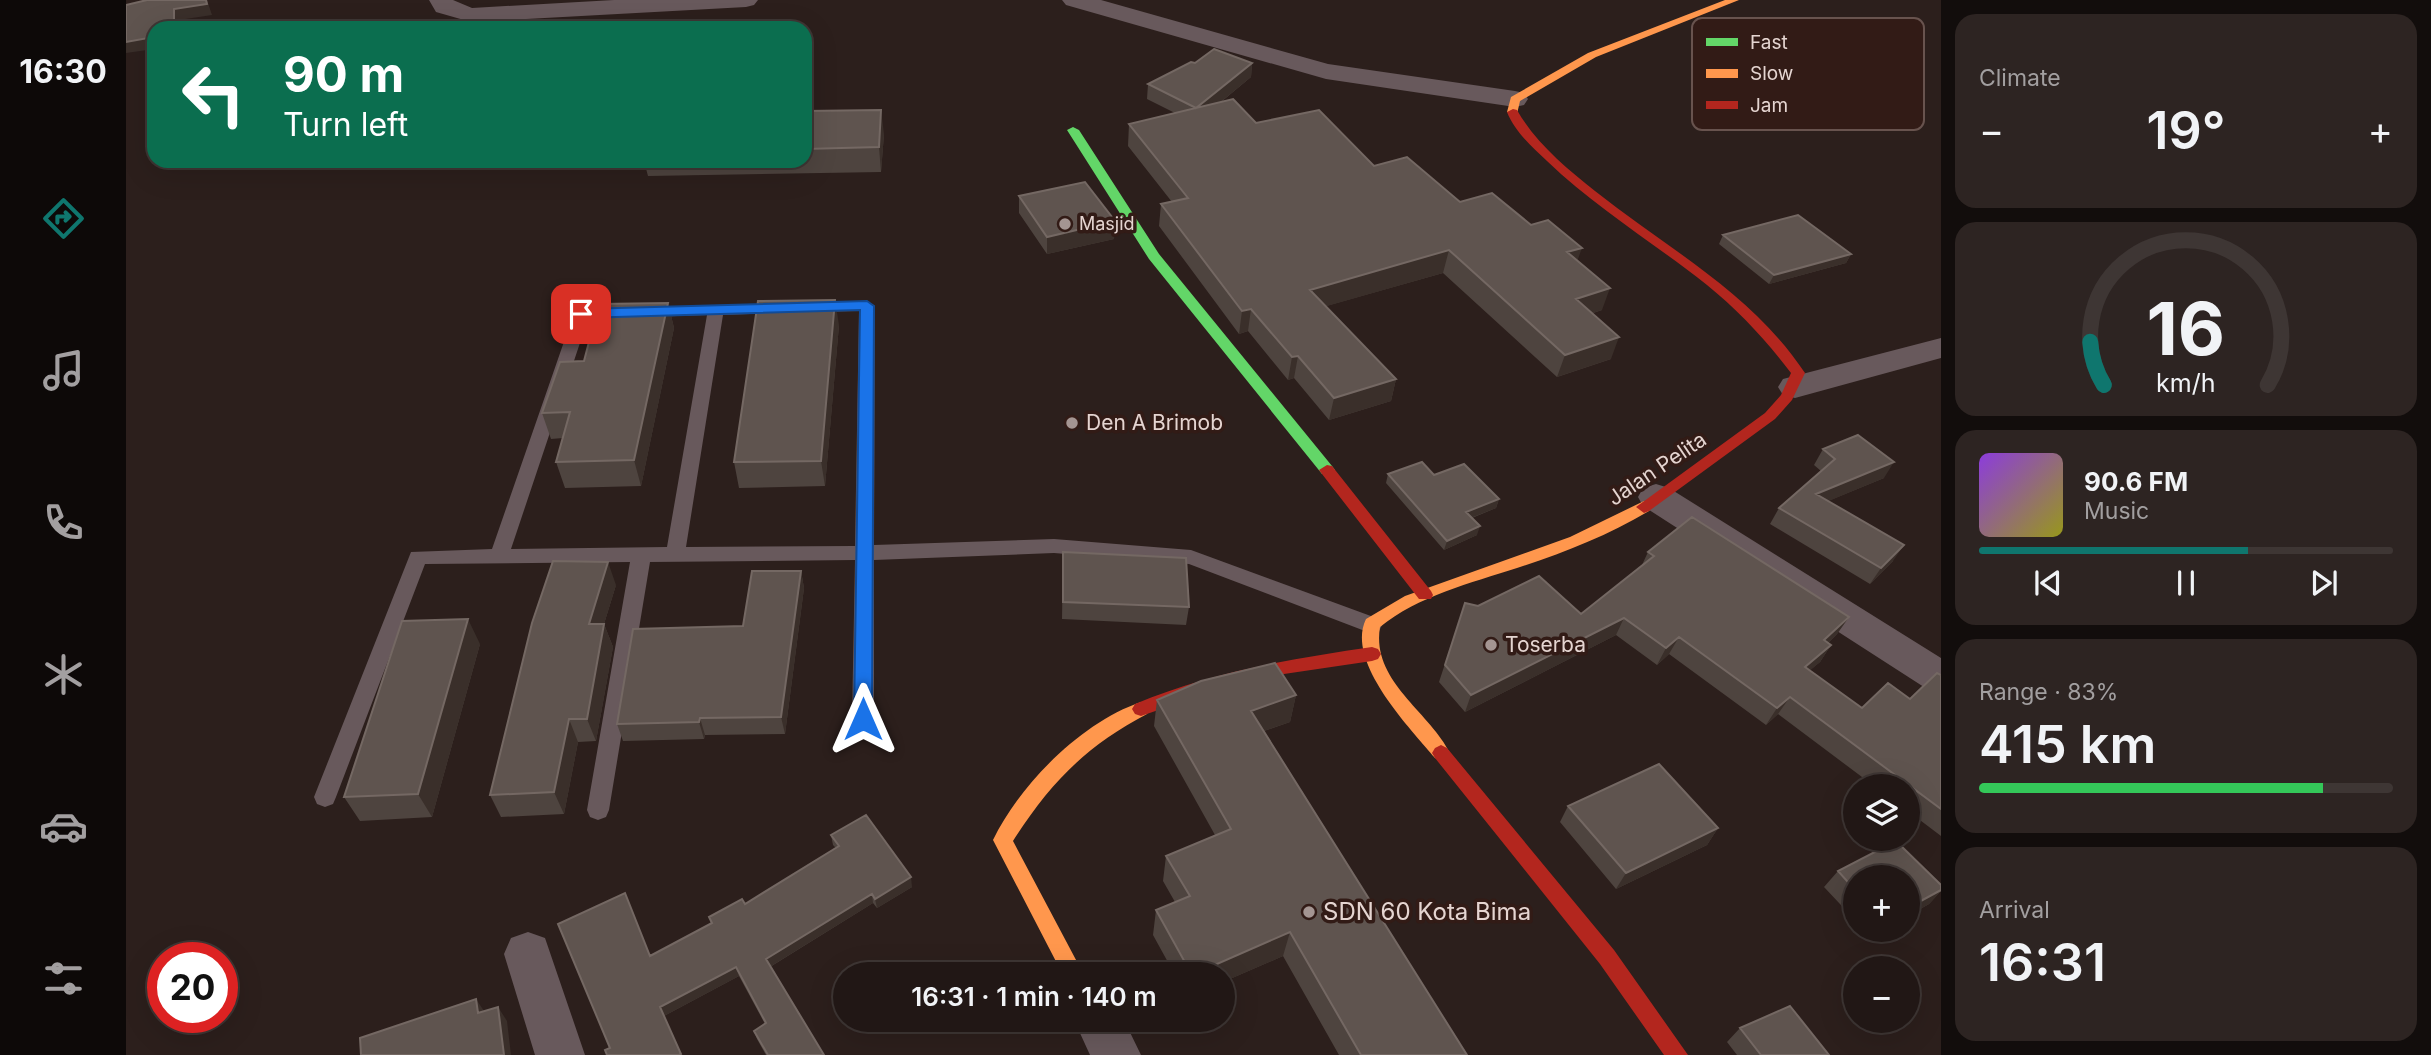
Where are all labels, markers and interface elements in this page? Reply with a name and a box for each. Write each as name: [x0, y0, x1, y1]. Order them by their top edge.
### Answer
legend: [1692, 18, 1924, 130]
text: Fast: [1750, 31, 1788, 54]
text: 90 m: [283, 45, 404, 104]
icon: left: [168, 49, 259, 140]
text: 16:30: [19, 52, 107, 91]
text: Slow: [1750, 62, 1793, 85]
text: Climate: [1979, 64, 2061, 92]
text: Jam: [1750, 94, 1788, 117]
text: 19°: [2146, 99, 2226, 162]
text: Turn left: [283, 105, 408, 144]
text: −: [1979, 107, 2004, 153]
text: +: [2368, 107, 2393, 153]
icon: directions: [39, 194, 88, 243]
place label: Masjid: [1079, 213, 1135, 234]
marker: Masjid: [1057, 216, 1073, 232]
pin: [551, 284, 611, 344]
text: 16: [2147, 285, 2225, 374]
icon: arrive: [562, 295, 600, 333]
icon: music: [39, 346, 88, 395]
text: km/h: [2156, 368, 2216, 398]
place label: Den A Brimob: [1086, 410, 1223, 435]
marker: Den A Brimob: [1064, 415, 1080, 431]
street label: Jalan Pelita: [1603, 427, 1711, 511]
text: 90.6 FM: [2084, 466, 2188, 497]
text: Music: [2084, 497, 2149, 525]
icon: phone: [39, 498, 88, 547]
icon: previous: [2029, 564, 2067, 602]
icon: pause: [2167, 564, 2205, 602]
icon: next: [2305, 564, 2343, 602]
place label: Toserba: [1505, 632, 1586, 657]
marker: Toserba: [1483, 637, 1499, 653]
icon: climate: [39, 650, 88, 699]
text: Range · 83%: [1979, 678, 2118, 706]
position arrow: [826, 682, 900, 756]
text: 415 km: [1979, 713, 2156, 776]
map controls: [1843, 774, 1920, 1033]
button: layers: [1843, 774, 1920, 851]
icon: car: [39, 802, 88, 851]
button: +: [1843, 865, 1920, 942]
text: Arrival: [1979, 896, 2050, 924]
place label: SDN 60 Kota Bima: [1323, 897, 1531, 926]
marker: SDN 60 Kota Bima: [1301, 904, 1317, 920]
text: 16:31: [1979, 931, 2106, 994]
speed limit sign: 20: [147, 942, 238, 1033]
icon: filters: [39, 954, 88, 1003]
button: −: [1843, 956, 1920, 1033]
text: 16:31 · 1 min · 140 m: [911, 981, 1157, 1012]

